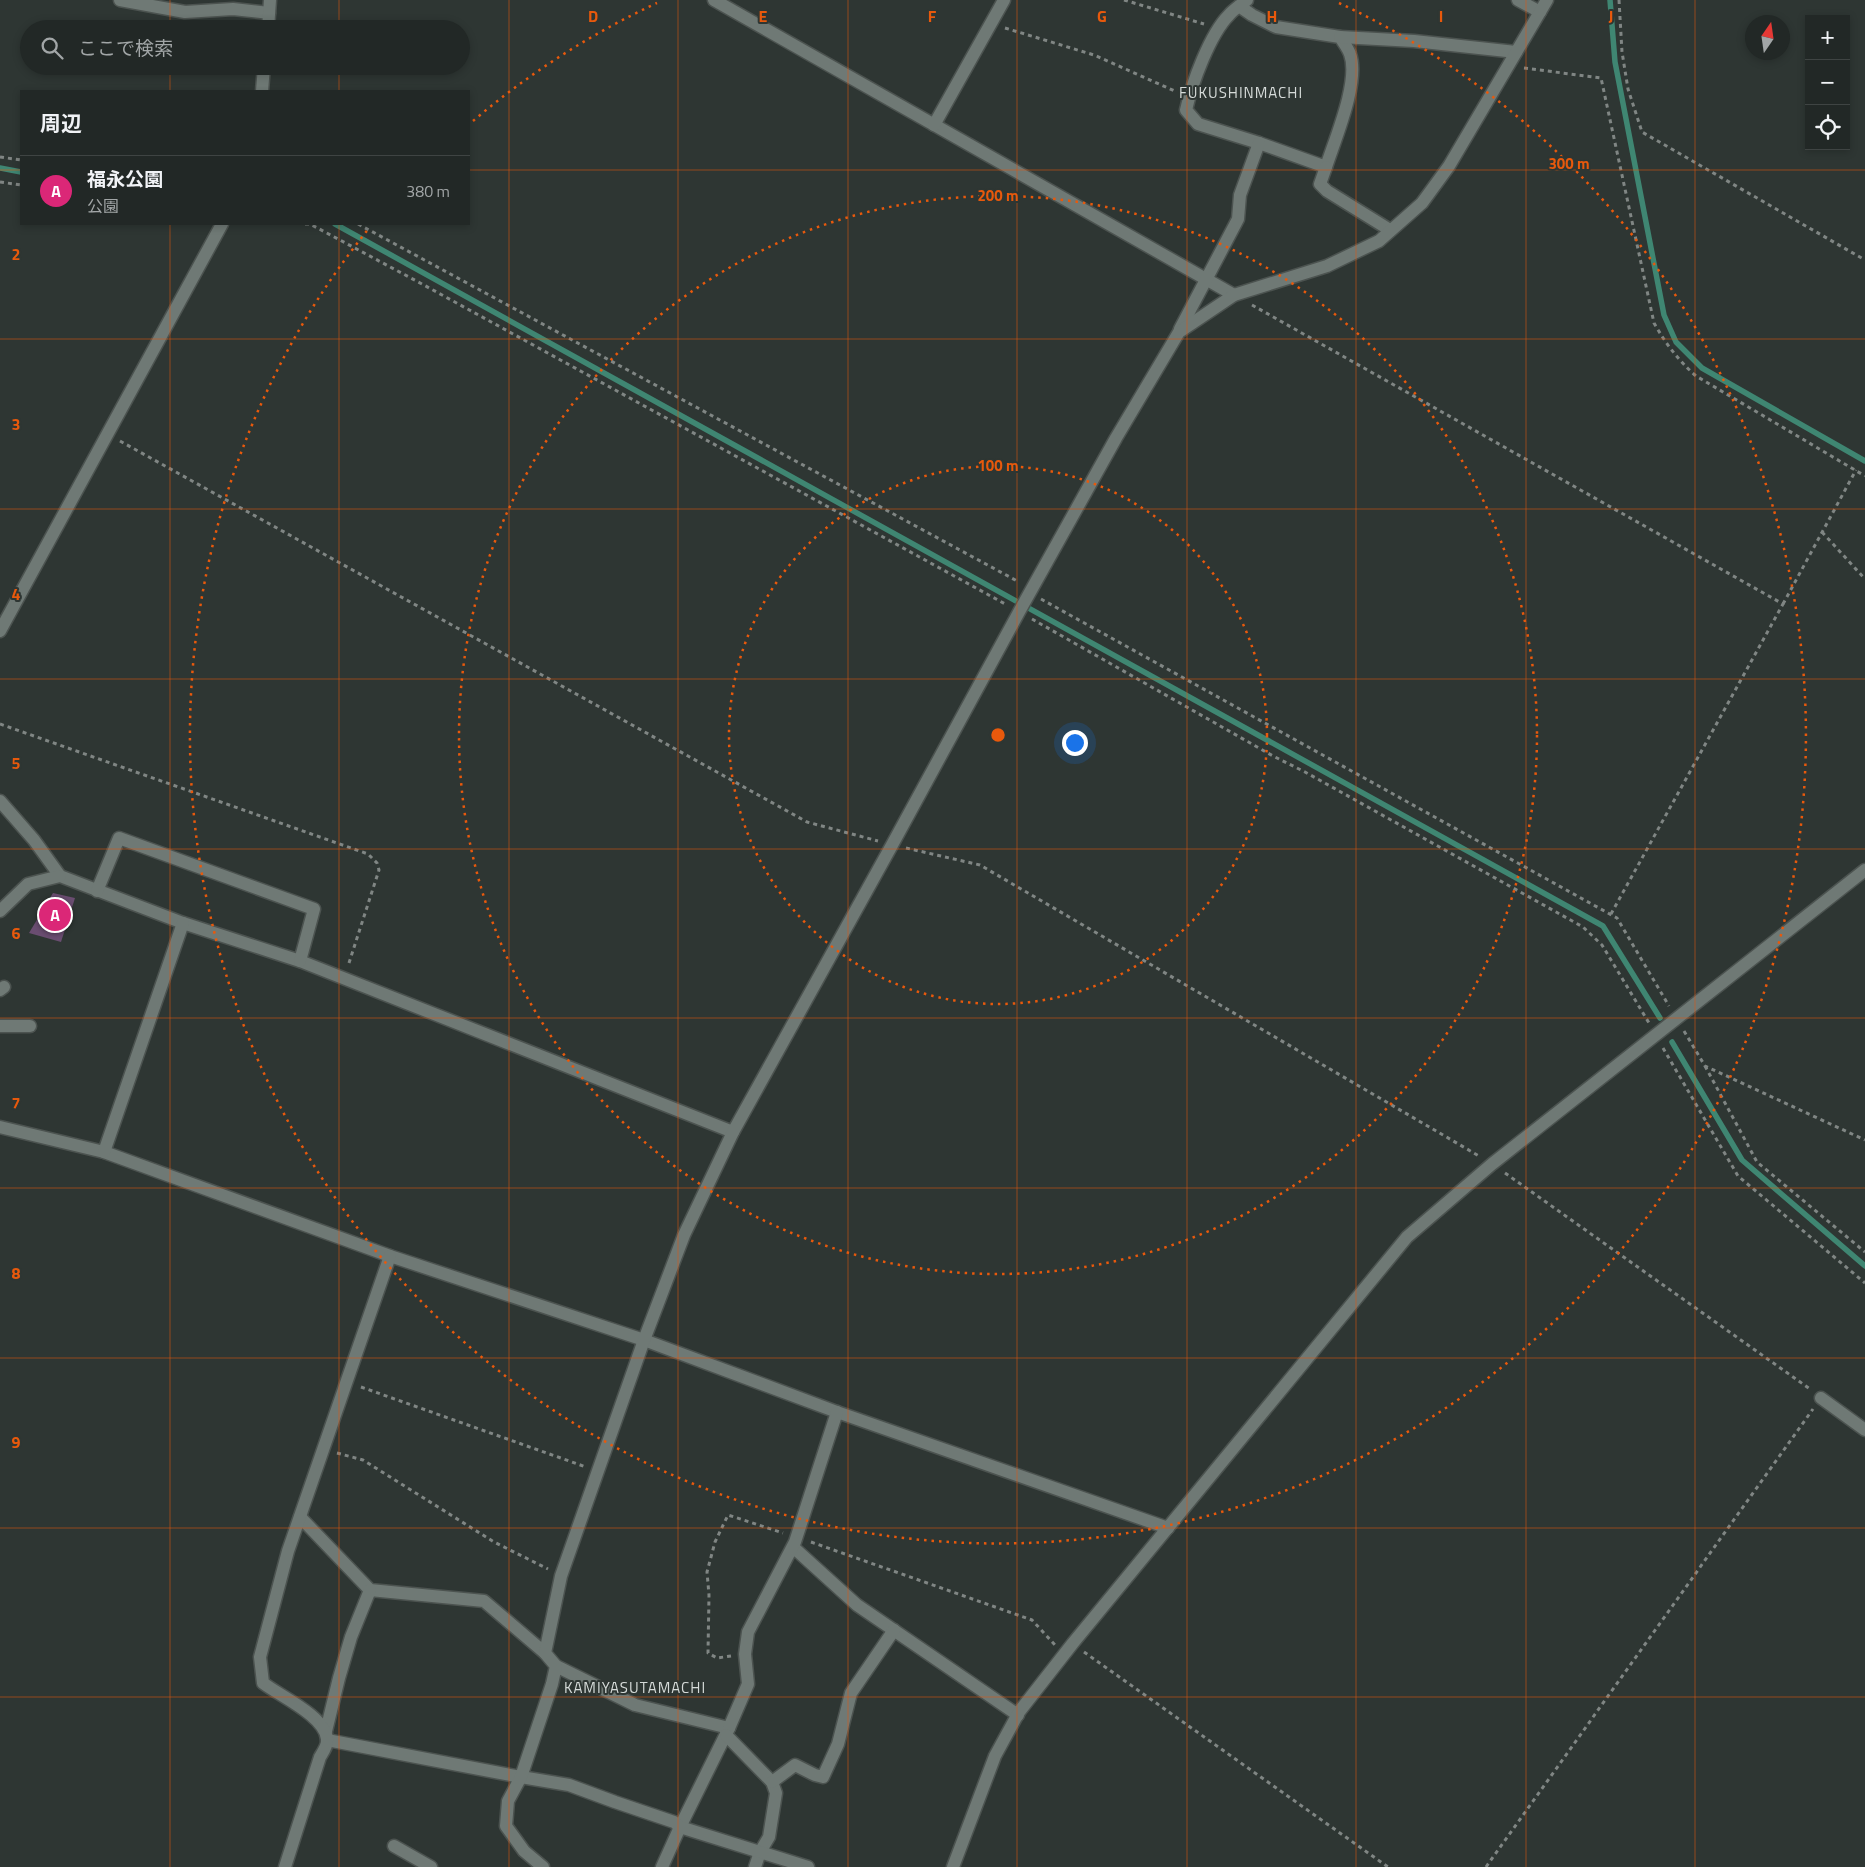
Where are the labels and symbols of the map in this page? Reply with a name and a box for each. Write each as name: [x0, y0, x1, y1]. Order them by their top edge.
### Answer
text: D: [588, 4, 598, 28]
text: E: [759, 4, 768, 28]
text: F: [928, 4, 937, 28]
text: G: [1097, 4, 1107, 28]
text: H: [1267, 4, 1277, 28]
text: I: [1439, 4, 1443, 28]
text: J: [1609, 4, 1613, 28]
north arrow: [1745, 15, 1790, 60]
district label: FUKUSHINMACHI: [1179, 81, 1303, 104]
text: 300 m: [1548, 152, 1590, 175]
text: 200 m: [977, 184, 1019, 207]
text: 2: [12, 242, 20, 266]
text: 3: [12, 412, 20, 436]
text: 100 m: [977, 454, 1019, 477]
text: 4: [12, 582, 21, 606]
centre of rings: [989, 726, 1007, 744]
your location: [1062, 730, 1088, 756]
text: 5: [12, 751, 21, 775]
pin: A: [39, 896, 71, 934]
text: 6: [12, 921, 21, 945]
text: 7: [12, 1091, 20, 1115]
text: 8: [12, 1261, 21, 1285]
text: 9: [12, 1430, 21, 1454]
district label: KAMIYASUTAMACHI: [564, 1676, 706, 1699]

